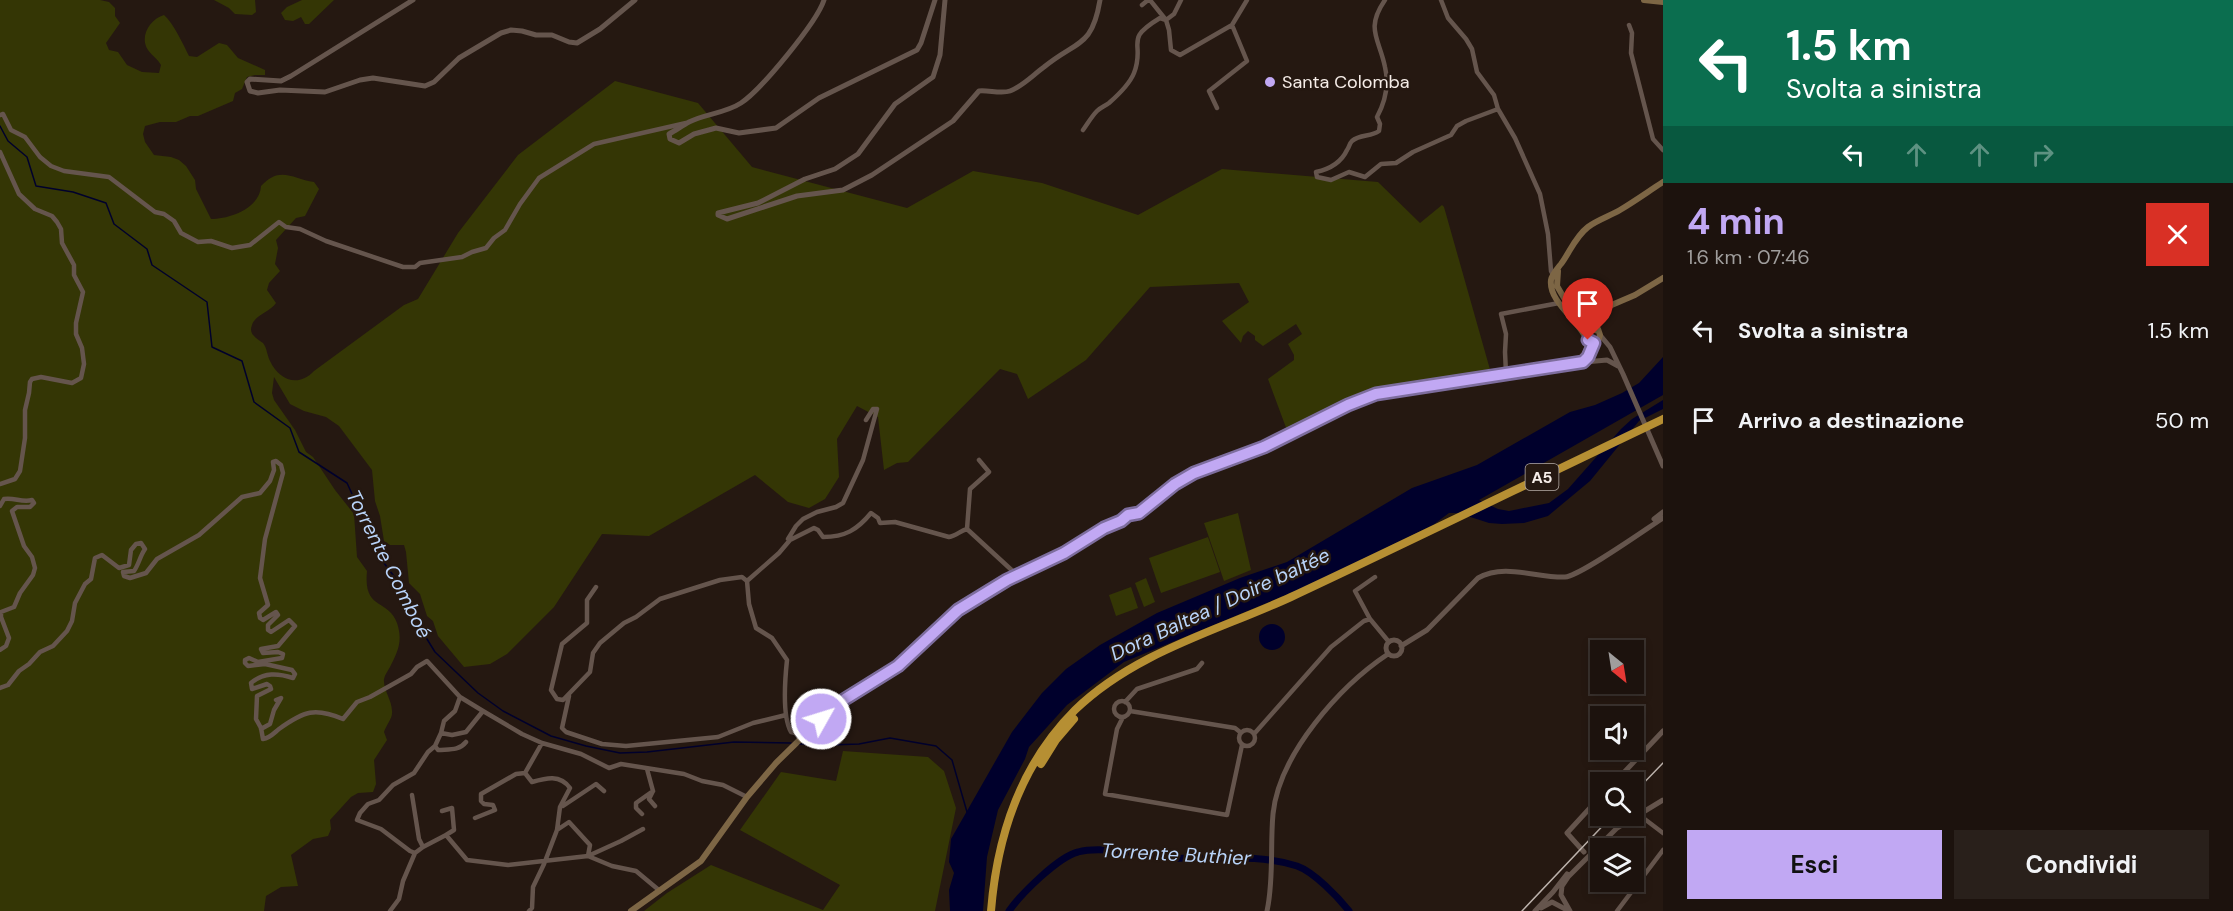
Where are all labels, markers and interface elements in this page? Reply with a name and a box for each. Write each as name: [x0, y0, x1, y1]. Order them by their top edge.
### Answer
text: 1.5 km: [1786, 18, 1912, 73]
icon: left: [1687, 24, 1765, 102]
place label: Santa Colomba: [1282, 70, 1410, 94]
text: Svolta a sinistra: [1786, 71, 1982, 106]
marker: Santa Colomba: [1263, 75, 1277, 89]
icon: left: [1837, 138, 1870, 171]
icon: ahead: [1900, 138, 1933, 171]
icon: ahead: [1963, 138, 1996, 171]
icon: right: [2026, 138, 2059, 171]
text: 4 min: [1687, 198, 1785, 245]
button: close: [2146, 203, 2209, 266]
text: 1.6 km · 07:46: [1687, 244, 1810, 270]
pin: [1562, 278, 1613, 340]
icon: arrive: [1571, 287, 1604, 320]
icon: left: [1687, 314, 1720, 347]
text: Svolta a sinistra: [1738, 316, 1908, 345]
text: 1.5 km: [2148, 316, 2209, 345]
icon: arrive: [1687, 404, 1720, 437]
text: Arrivo a destinazione: [1738, 406, 1964, 435]
text: 50 m: [2155, 406, 2209, 435]
road number: A5: [1526, 464, 1558, 490]
water label: Torrente Comboé: [340, 485, 438, 643]
water label: Dora Baltea / Doire baltée: [1106, 542, 1334, 666]
north arrow: [1590, 640, 1644, 694]
map controls: [1590, 640, 1644, 892]
position arrow: [789, 687, 853, 751]
button: sound: [1590, 706, 1644, 760]
button: search: [1590, 772, 1644, 826]
button: Esci: [1687, 830, 1942, 899]
button: Condividi: [1954, 830, 2209, 899]
water label: Torrente Buthier: [1100, 837, 1252, 871]
button: layers: [1590, 838, 1644, 892]

